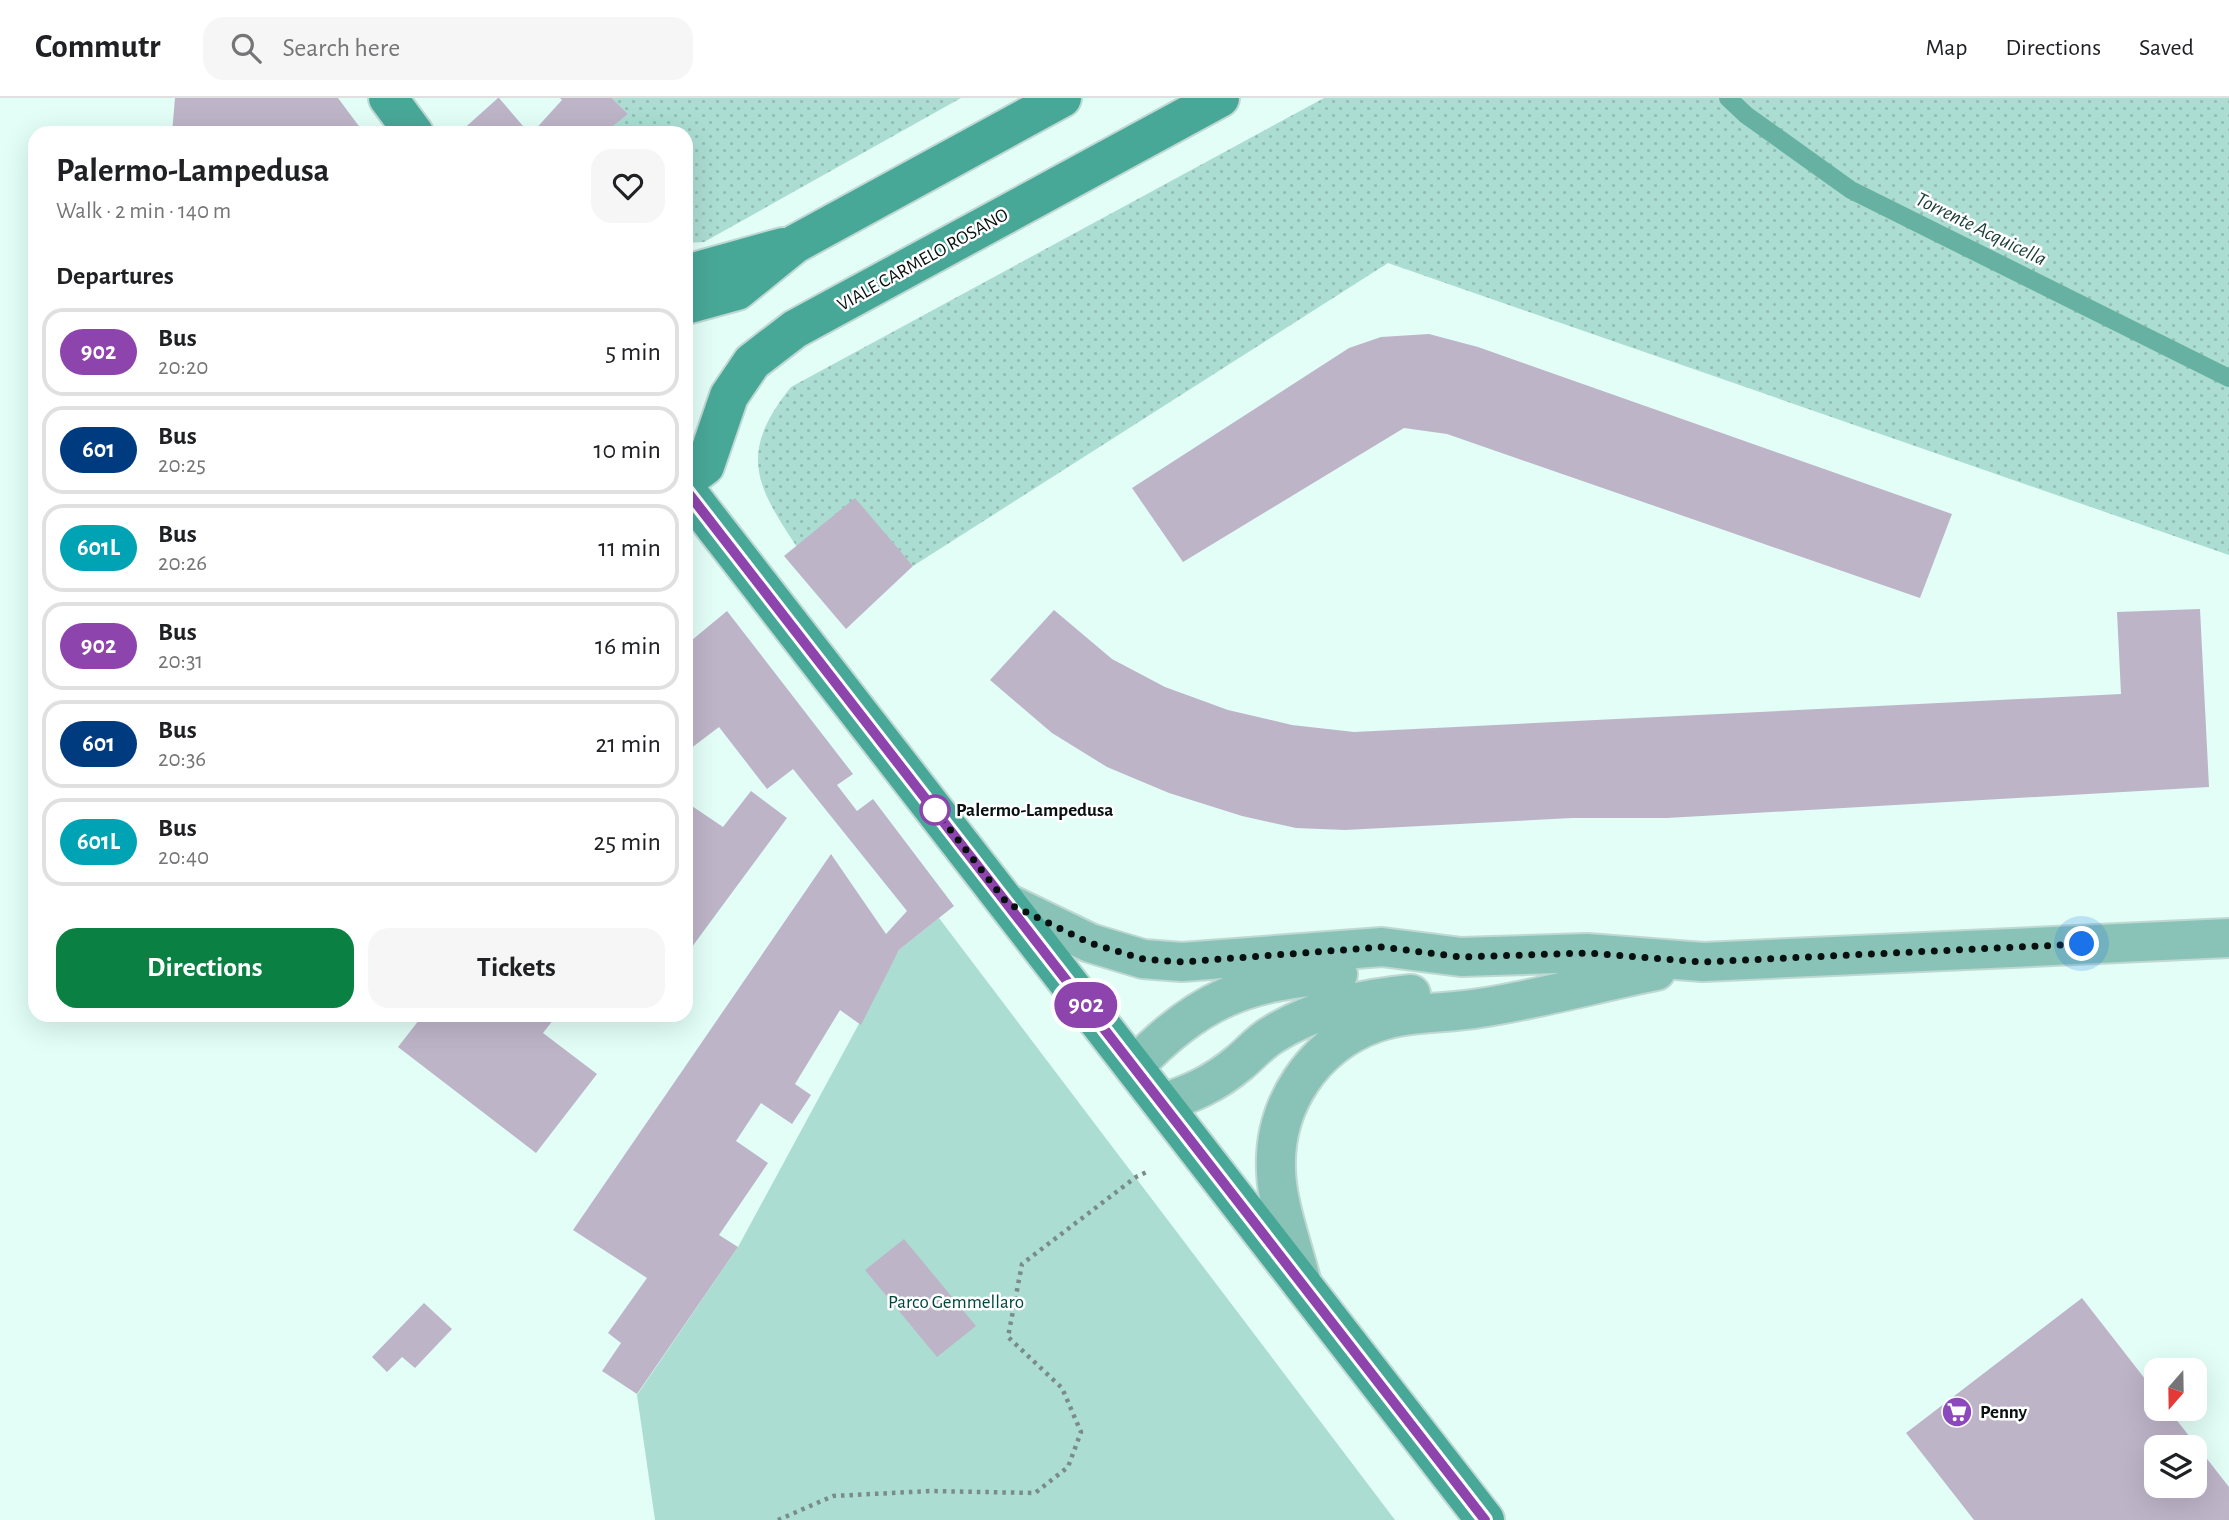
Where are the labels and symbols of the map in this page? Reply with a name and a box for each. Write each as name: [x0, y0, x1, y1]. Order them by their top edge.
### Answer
water label: Torrente Acquicella: [1912, 188, 2050, 270]
street label: VIALE CARMELO ROSANO: [834, 205, 1012, 315]
marker: Palermo-Lampedusa: [920, 795, 950, 825]
place label: Palermo-Lampedusa: [956, 801, 1113, 820]
your location: [2064, 926, 2099, 961]
line badge: 902: [1046, 982, 1126, 1028]
park label: Parco Gemmellaro: [888, 1293, 1024, 1312]
north arrow: [2144, 1358, 2207, 1421]
supermarket icon: Penny: [1940, 1395, 1974, 1429]
place label: Penny: [1980, 1403, 2028, 1422]

